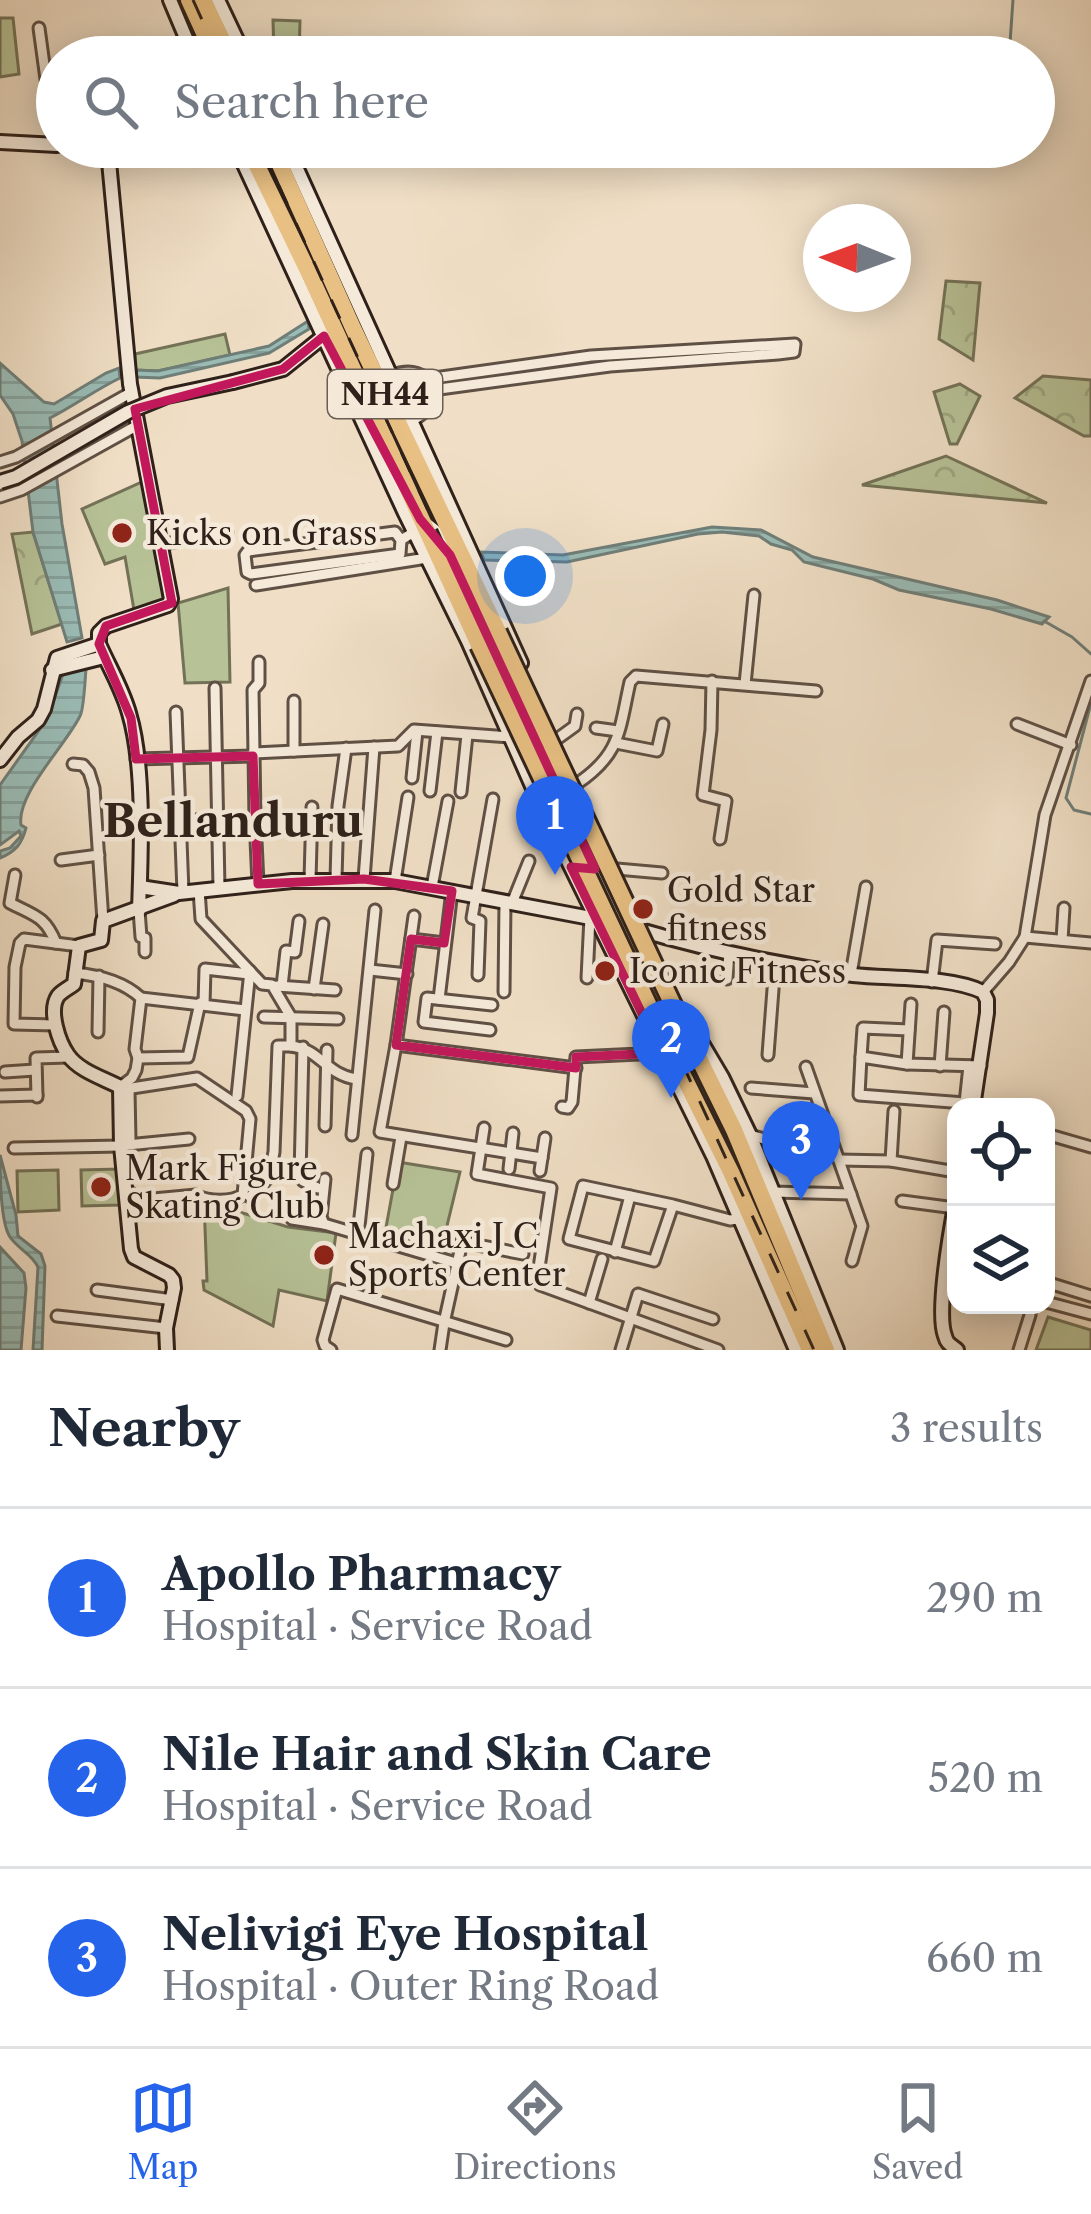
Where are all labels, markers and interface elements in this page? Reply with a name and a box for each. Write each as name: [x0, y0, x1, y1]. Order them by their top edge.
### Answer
search box: [36, 36, 1055, 168]
icon: search: [78, 69, 144, 135]
text: Search here: [174, 74, 429, 130]
north arrow: [803, 204, 911, 312]
road number: NH44: [328, 370, 442, 418]
place label: Kicks on Grass: [146, 513, 377, 554]
marker: Kicks on Grass: [109, 520, 135, 546]
your location: [495, 546, 555, 606]
pin: 1: [516, 776, 594, 875]
district label: Bellanduru: [103, 793, 363, 849]
place label: Gold Star fitness: [667, 870, 815, 949]
marker: Gold Star fitness: [630, 896, 656, 922]
place label: Iconic Fitness: [629, 951, 846, 992]
marker: Iconic Fitness: [592, 958, 618, 984]
pin: 2: [632, 999, 710, 1098]
map controls: [947, 1098, 1055, 1314]
button: locate: [947, 1098, 1055, 1206]
pin: 3: [762, 1101, 840, 1200]
place label: Mark Figure Skating Club: [125, 1148, 325, 1227]
marker: Mark Figure Skating Club: [88, 1174, 114, 1200]
button: layers: [947, 1206, 1055, 1314]
place label: Machaxi J C Sports Center: [348, 1216, 566, 1295]
marker: Machaxi J C Sports Center: [311, 1242, 337, 1268]
text: Nearby: [48, 1397, 240, 1459]
text: 3 results: [890, 1404, 1043, 1452]
text: Apollo Pharmacy: [162, 1546, 560, 1602]
text: 1: [78, 1574, 96, 1622]
text: 290 m: [926, 1574, 1043, 1622]
text: Hospital · Service Road: [162, 1602, 593, 1650]
text: Nile Hair and Skin Care: [162, 1726, 712, 1782]
text: 2: [75, 1754, 99, 1802]
text: 520 m: [928, 1754, 1043, 1802]
text: Hospital · Service Road: [162, 1782, 593, 1830]
text: Nelivigi Eye Hospital: [162, 1906, 648, 1962]
text: 3: [76, 1934, 98, 1982]
text: 660 m: [926, 1934, 1043, 1982]
text: Hospital · Outer Ring Road: [162, 1962, 659, 2010]
tab: Map: [128, 2075, 198, 2188]
tab: Directions: [454, 2075, 617, 2188]
tab: Saved: [872, 2075, 963, 2188]

